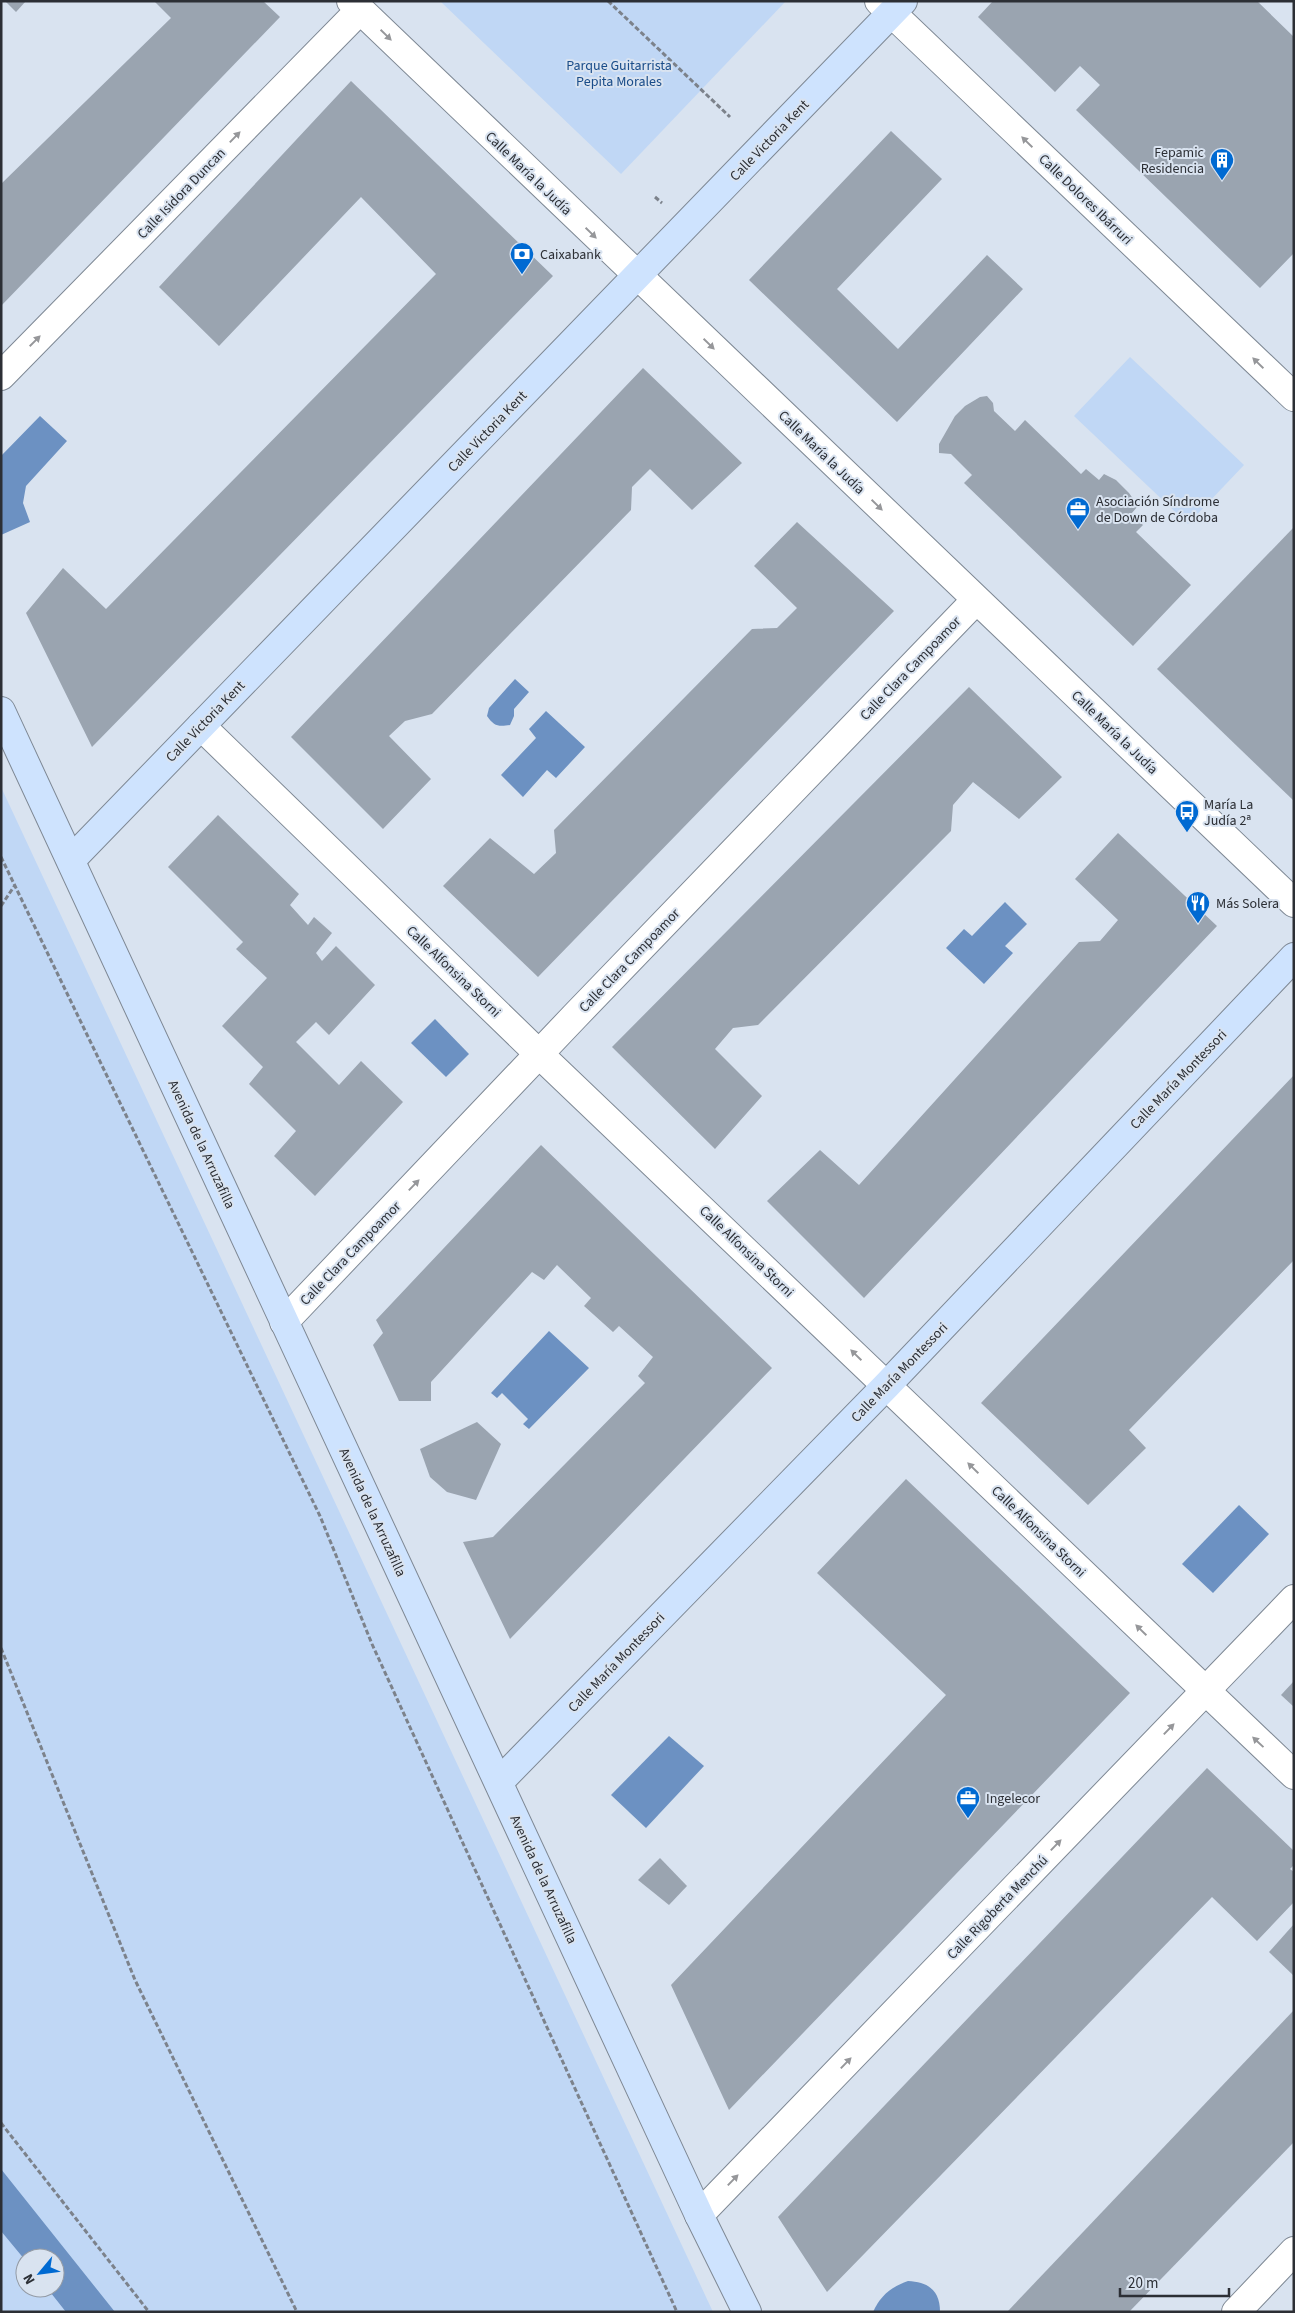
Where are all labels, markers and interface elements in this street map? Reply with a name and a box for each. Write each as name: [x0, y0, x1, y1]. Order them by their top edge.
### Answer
one-way arrow: [380, 29, 392, 41]
park label: Parque Guitarrista Pepita Morales: [566, 56, 672, 92]
street label: Calle Victoria Kent: [726, 95, 814, 186]
street label: Calle María la Judía: [481, 127, 576, 220]
one-way arrow: [229, 131, 241, 143]
one-way arrow: [1021, 137, 1033, 149]
place label: Fepamic Residencia: [1141, 143, 1205, 179]
street label: Calle Isidora Duncan: [133, 144, 230, 244]
building icon: Fepamic Residencia: [1209, 147, 1235, 181]
street label: Calle Dolores Ibárruri: [1034, 150, 1137, 250]
one-way arrow: [585, 227, 597, 239]
bank icon: Caixabank: [509, 241, 535, 275]
place label: Caixabank: [540, 245, 601, 265]
one-way arrow: [29, 335, 41, 347]
one-way arrow: [703, 338, 715, 350]
one-way arrow: [1253, 358, 1265, 370]
street label: Calle Victoria Kent: [444, 386, 532, 477]
street label: Calle María la Judía: [774, 406, 869, 499]
place label: Asociación Síndrome de Down de Córdoba: [1096, 492, 1219, 528]
office icon: Asociación Síndrome de Down de Córdoba: [1065, 496, 1091, 530]
one-way arrow: [871, 499, 883, 511]
street label: Calle Clara Campoamor: [856, 612, 966, 725]
street label: Calle Victoria Kent: [162, 676, 250, 767]
street label: Calle María la Judía: [1067, 686, 1162, 779]
place label: María La Judía 2ª: [1204, 795, 1253, 831]
bus stop icon: María La Judía 2ª: [1174, 799, 1200, 833]
restaurant icon: Más Solera: [1185, 890, 1211, 924]
place label: Más Solera: [1216, 894, 1279, 914]
street label: Calle Clara Campoamor: [575, 904, 685, 1017]
street label: Calle Alfonsina Storni: [402, 921, 505, 1022]
street label: Calle María Montessori: [1126, 1025, 1232, 1134]
street label: Avenida de la Arruzafilla: [162, 1077, 240, 1212]
one-way arrow: [408, 1180, 420, 1192]
street label: Calle Clara Campoamor: [296, 1197, 406, 1310]
street label: Calle Alfonsina Storni: [695, 1201, 798, 1302]
street label: Calle María Montessori: [847, 1318, 953, 1427]
one-way arrow: [851, 1349, 863, 1361]
street label: Avenida de la Arruzafilla: [333, 1445, 411, 1580]
one-way arrow: [968, 1462, 980, 1474]
street label: Calle Alfonsina Storni: [987, 1481, 1090, 1582]
street label: Calle María Montessori: [564, 1608, 670, 1717]
one-way arrow: [1135, 1624, 1147, 1636]
one-way arrow: [1163, 1723, 1175, 1735]
one-way arrow: [1253, 1736, 1265, 1748]
office icon: Ingelecor: [955, 1785, 981, 1819]
place label: Ingelecor: [986, 1789, 1040, 1809]
street label: Avenida de la Arruzafilla: [504, 1812, 582, 1947]
one-way arrow: [1050, 1840, 1062, 1852]
street label: Calle Rigoberta Menchú: [943, 1851, 1053, 1964]
one-way arrow: [840, 2057, 852, 2069]
one-way arrow: [727, 2174, 739, 2186]
north arrow: [15, 2248, 65, 2298]
scale bar: [1120, 2266, 1229, 2298]
text: N: [19, 2270, 41, 2288]
text: 20 m: [1128, 2273, 1158, 2294]

